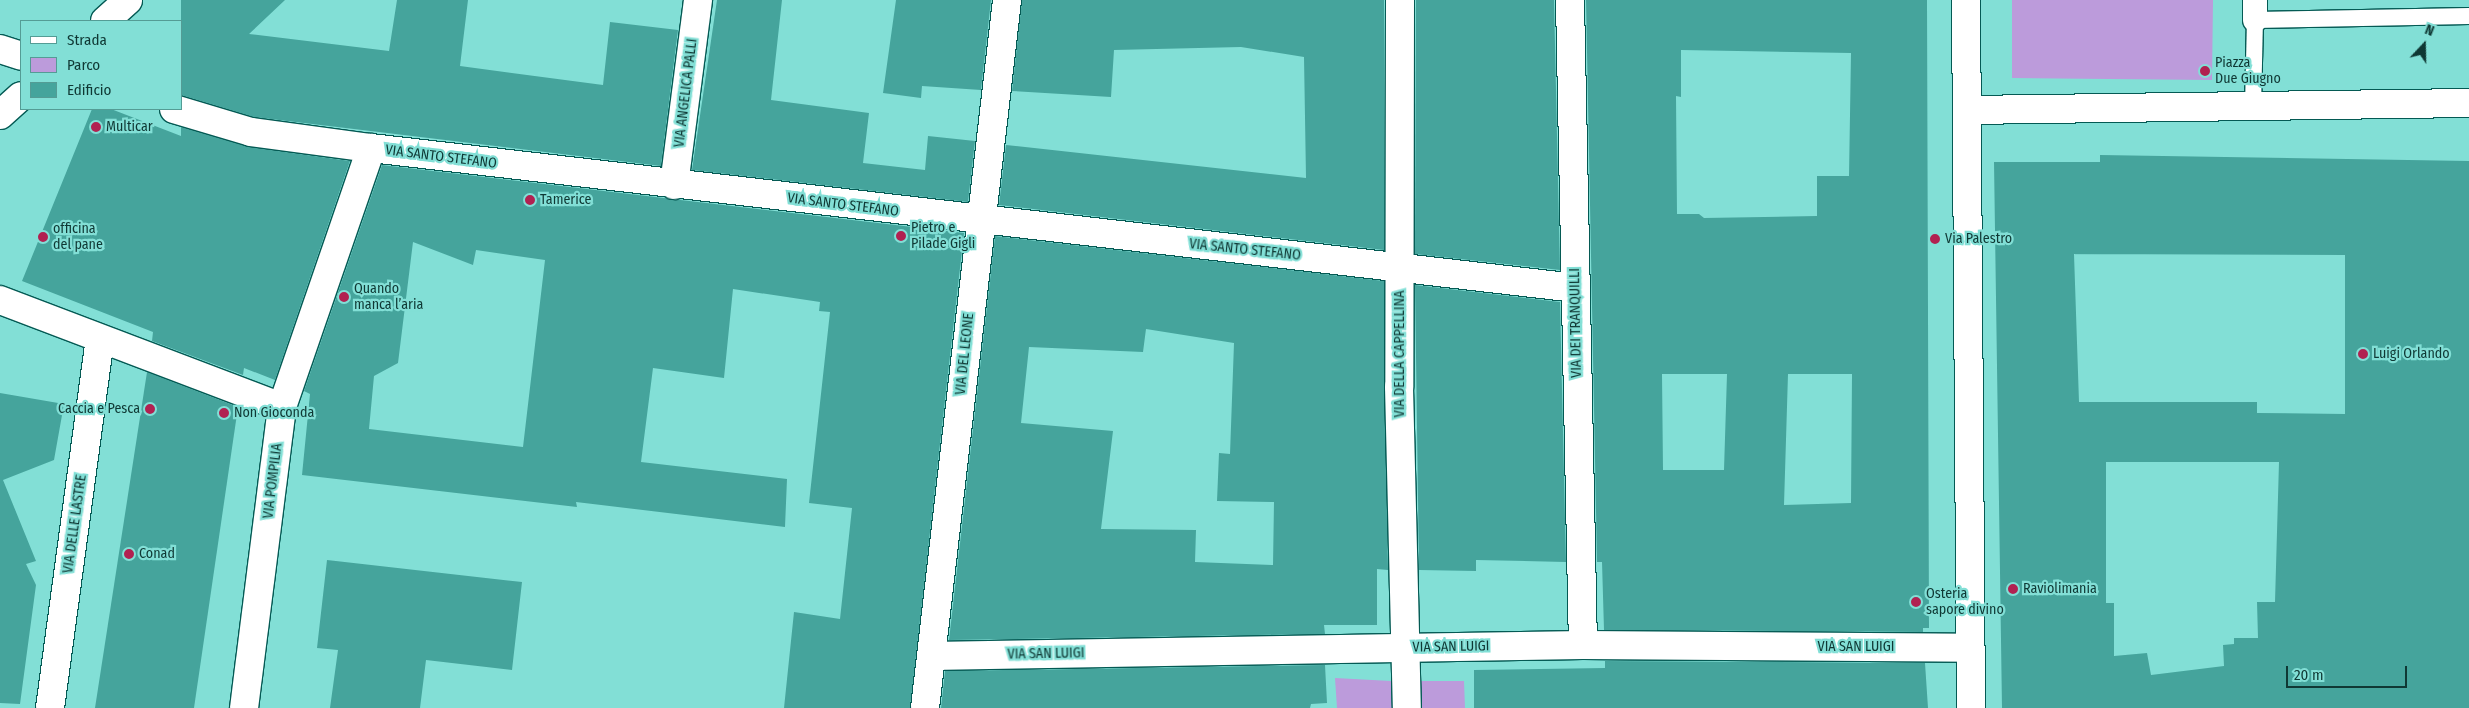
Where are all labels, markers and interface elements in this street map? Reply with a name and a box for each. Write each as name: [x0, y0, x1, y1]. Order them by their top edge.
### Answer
legend: [20, 20, 182, 110]
north arrow: [2399, 20, 2449, 70]
text: N: [2423, 21, 2437, 40]
text: Strada: [67, 31, 107, 49]
street label: VIA ANGELICA PALLI: [671, 38, 701, 148]
place label: Piazza Due Giugno: [2215, 55, 2281, 88]
text: Parco: [67, 56, 100, 74]
marker: Piazza Due Giugno: [2199, 65, 2211, 77]
text: Edificio: [67, 81, 112, 99]
place label: Multicar: [106, 119, 153, 135]
marker: Multicar: [90, 121, 102, 133]
street label: VIA SANTO STEFANO: [384, 142, 498, 172]
street label: VIA SANTO STEFANO: [786, 190, 900, 220]
place label: Tamerice: [540, 192, 591, 208]
marker: Tamerice: [524, 194, 536, 206]
place label: Pietro e Pilade Gigli: [911, 220, 975, 252]
place label: officina del pane: [53, 221, 103, 253]
marker: Pietro e Pilade Gigli: [895, 230, 907, 242]
marker: officina del pane: [37, 231, 49, 243]
place label: Via Palestro: [1945, 231, 2012, 247]
marker: Via Palestro: [1929, 233, 1941, 245]
street label: VIA SANTO STEFANO: [1188, 236, 1302, 264]
street label: VIA DEI TRANQUILLI: [1567, 268, 1585, 378]
place label: Quando manca l’aria: [354, 281, 423, 314]
marker: Quando manca l’aria: [338, 291, 350, 303]
street label: VIA DELLA CAPPELLINA: [1392, 291, 1408, 417]
street label: VIA DEL LEONE: [952, 312, 978, 396]
place label: Luigi Orlando: [2373, 346, 2450, 362]
marker: Luigi Orlando: [2357, 348, 2369, 360]
place label: Caccia e Pesca: [58, 401, 140, 417]
marker: Caccia e Pesca: [144, 403, 156, 415]
place label: Non Gioconda: [234, 405, 314, 421]
marker: Non Gioconda: [218, 407, 230, 419]
street label: VIA POMPILIA: [260, 442, 286, 520]
street label: VIA DELLE LASTRE: [60, 474, 90, 574]
place label: Conad: [139, 546, 175, 562]
marker: Conad: [123, 548, 135, 560]
place label: Raviolimania: [2023, 581, 2097, 597]
marker: Raviolimania: [2007, 583, 2019, 595]
place label: Osteria sapore divino: [1926, 586, 2004, 618]
marker: Osteria sapore divino: [1910, 596, 1922, 608]
street label: VIA SAN LUIGI: [1412, 638, 1490, 656]
street label: VIA SAN LUIGI: [1818, 639, 1894, 655]
street label: VIA SAN LUIGI: [1007, 645, 1085, 663]
scale bar: [2289, 656, 2410, 688]
text: 20 m: [2294, 666, 2324, 684]

